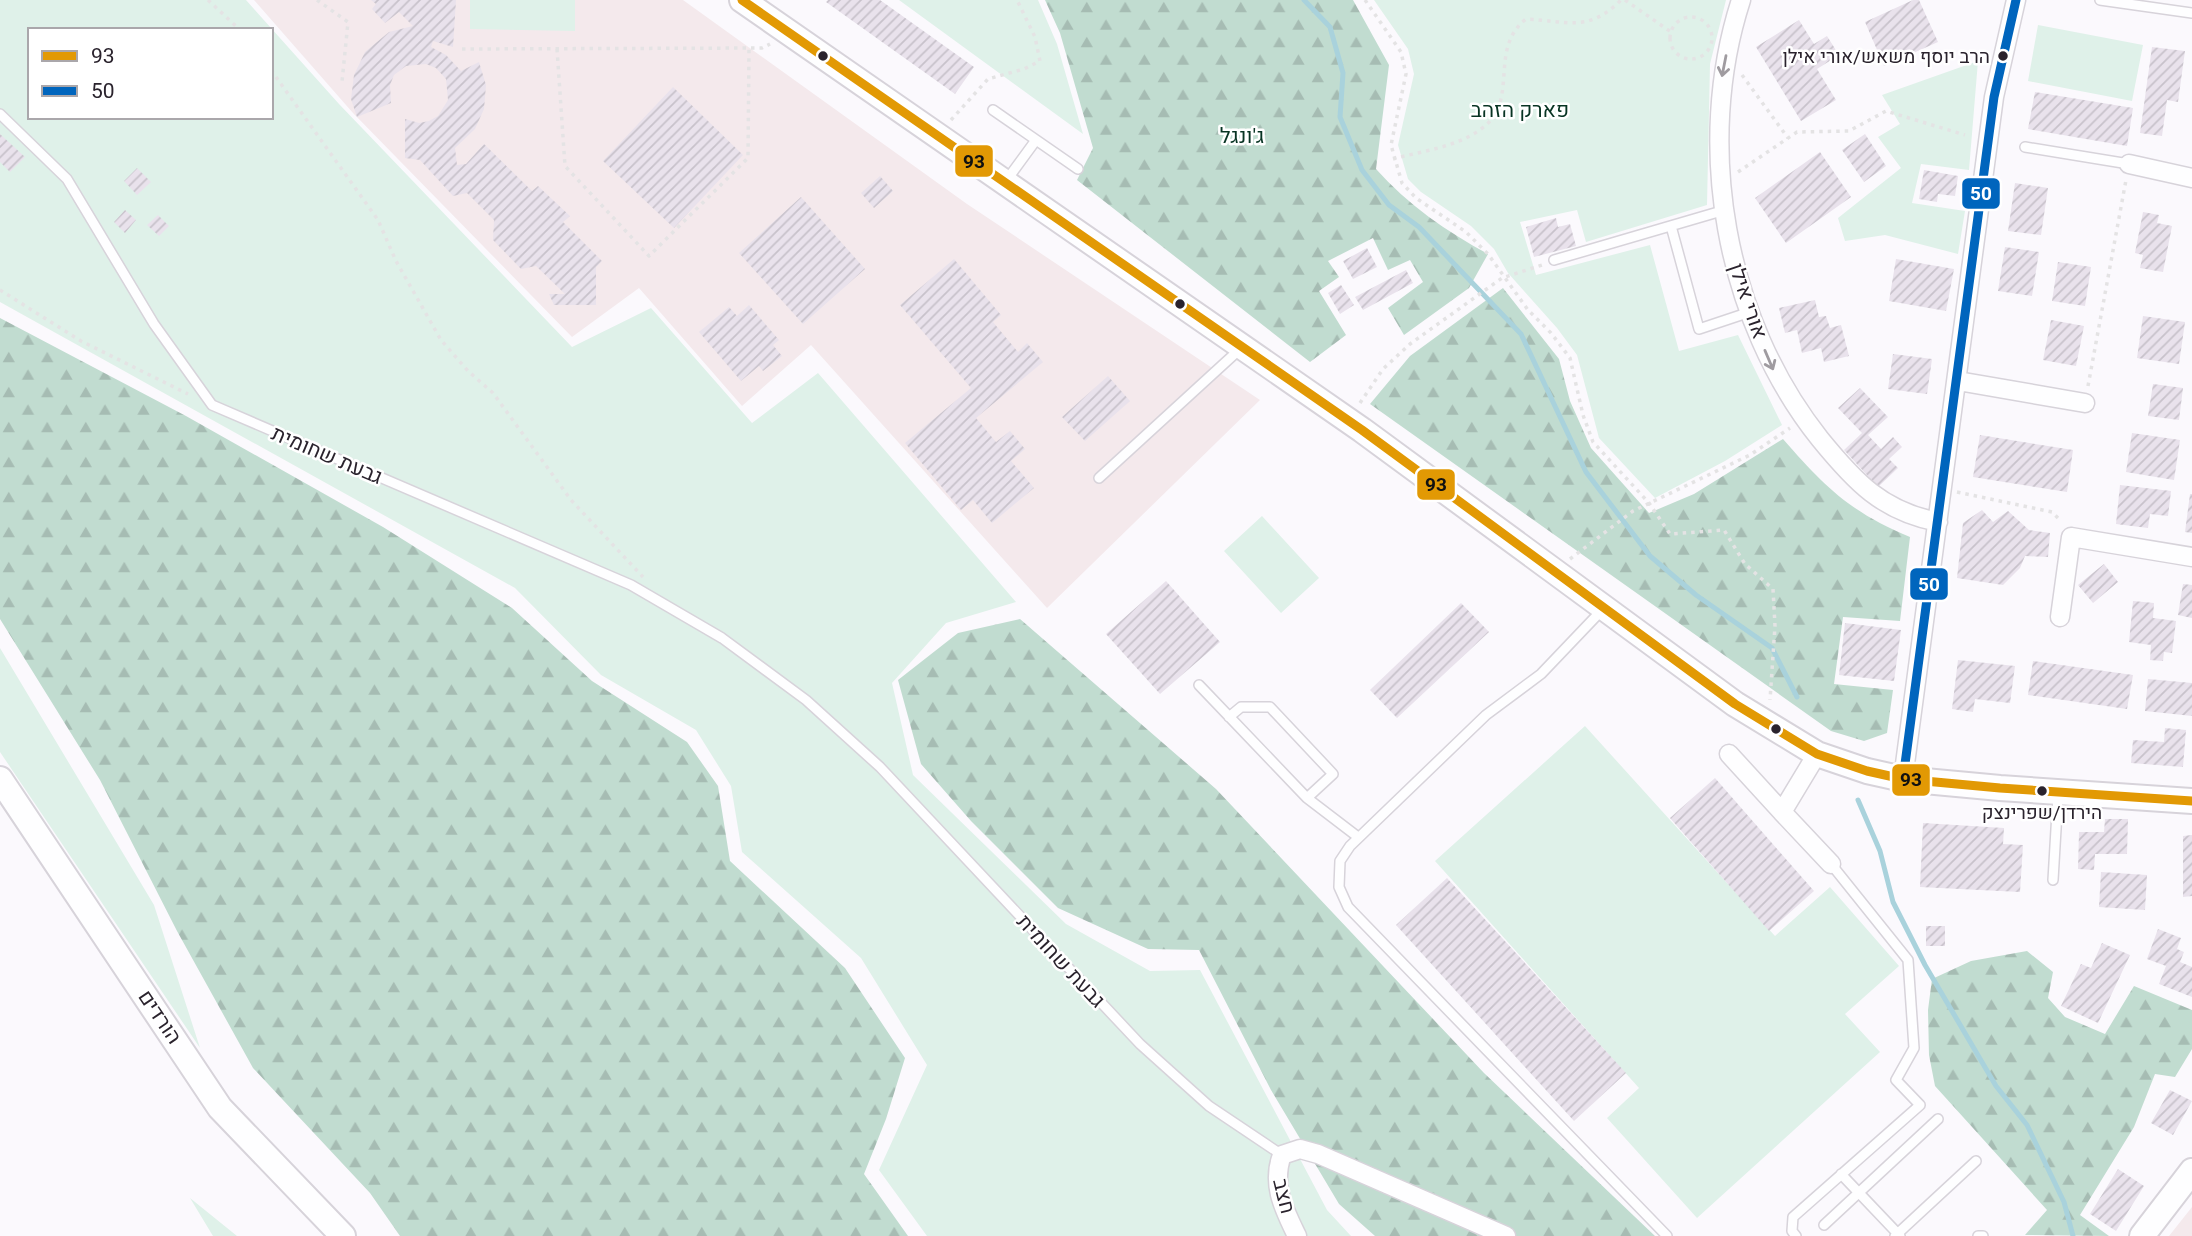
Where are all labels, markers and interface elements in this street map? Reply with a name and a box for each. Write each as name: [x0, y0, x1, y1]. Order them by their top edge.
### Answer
legend: [28, 28, 273, 119]
text: 93: [91, 44, 115, 68]
place label: הרב יוסף משאש/אורי אילן: [1782, 45, 1990, 68]
unlabelled marker: [816, 49, 830, 63]
marker: הרב יוסף משאש/אורי אילן: [1996, 49, 2010, 63]
one-way arrow: [1717, 54, 1731, 77]
text: 50: [91, 79, 115, 103]
park label: פארק הזהב: [1471, 98, 1569, 122]
park label: ג'ונגל: [1220, 124, 1264, 148]
line badge: 93: [954, 144, 994, 178]
text: 93: [963, 150, 985, 173]
line badge: 50: [1961, 177, 2001, 210]
text: 50: [1970, 182, 1992, 205]
street label: אורי אילן: [1724, 260, 1772, 342]
unlabelled marker: [1173, 297, 1187, 311]
one-way arrow: [1763, 348, 1776, 370]
street label: גבעת שחומית: [268, 421, 386, 489]
line badge: 93: [1416, 468, 1456, 501]
text: 93: [1425, 473, 1447, 496]
line badge: 50: [1909, 567, 1949, 601]
text: 50: [1918, 573, 1940, 596]
unlabelled marker: [1769, 722, 1783, 736]
line badge: 93: [1891, 763, 1931, 797]
text: 93: [1900, 768, 1922, 791]
marker: הירדן/שפרינצק: [2035, 784, 2049, 798]
place label: הירדן/שפרינצק: [1982, 801, 2102, 824]
street label: גבעת שחומית: [1012, 910, 1110, 1012]
street label: הורדים: [133, 986, 187, 1048]
street label: חצב: [1268, 1176, 1300, 1216]

